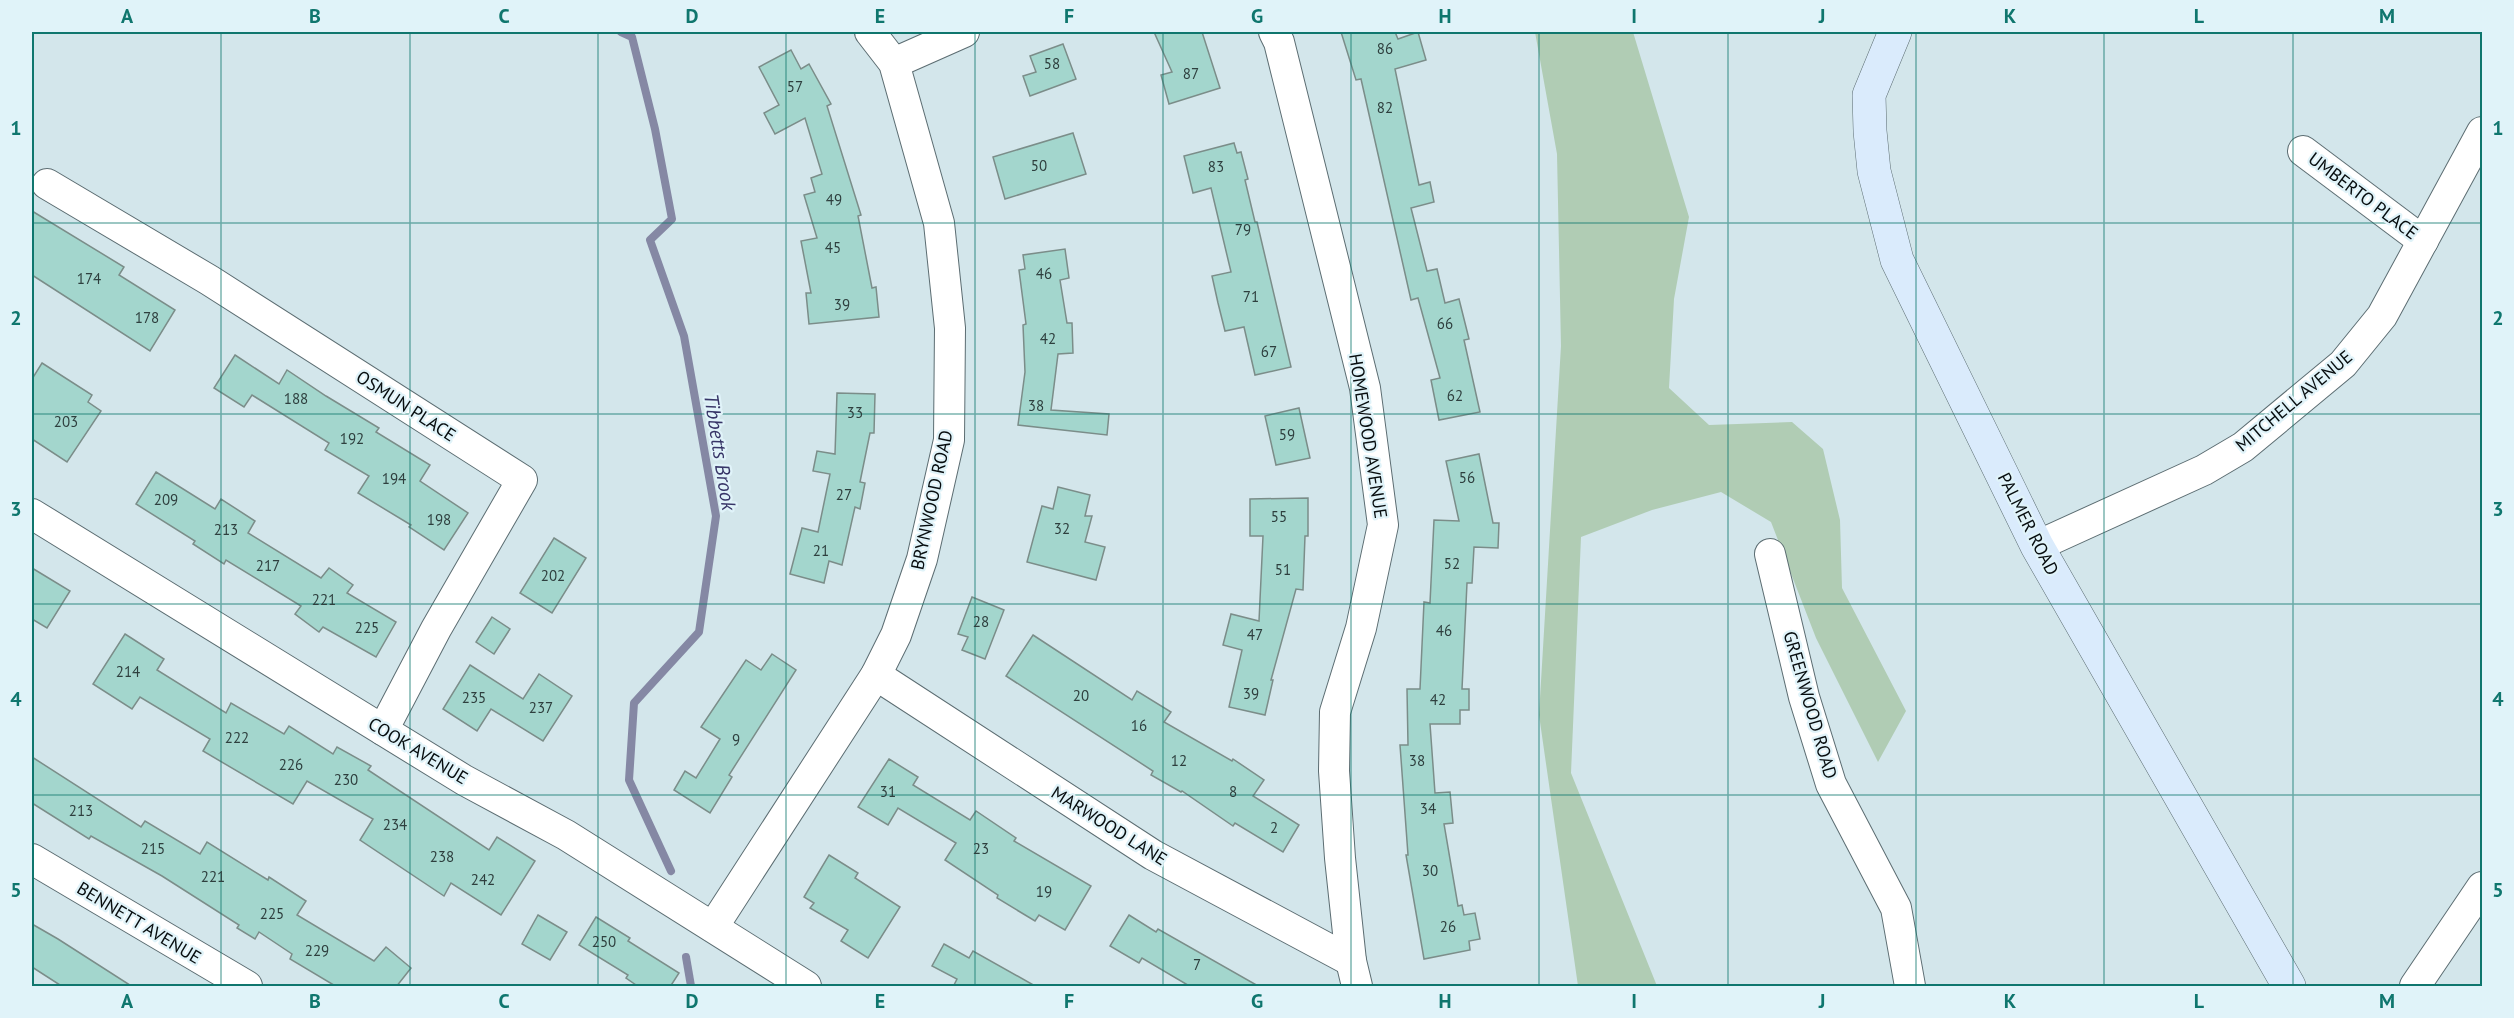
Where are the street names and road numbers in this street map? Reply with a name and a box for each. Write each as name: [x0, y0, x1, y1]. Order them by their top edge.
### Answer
street label: UMBERTO PLACE: [2304, 147, 2423, 244]
street label: MITCHELL AVENUE: [2230, 345, 2357, 456]
street label: HOMEWOOD AVENUE: [1344, 352, 1393, 520]
street label: OSMUN PLACE: [352, 365, 460, 446]
street label: BRYNWOOD ROAD: [905, 428, 958, 572]
street label: PALMER ROAD: [1993, 469, 2064, 579]
street label: GREENWOOD ROAD: [1778, 628, 1843, 782]
street label: COOK AVENUE: [364, 712, 472, 789]
street label: MARWOOD LANE: [1047, 781, 1171, 870]
street label: BENNETT AVENUE: [73, 876, 206, 969]

